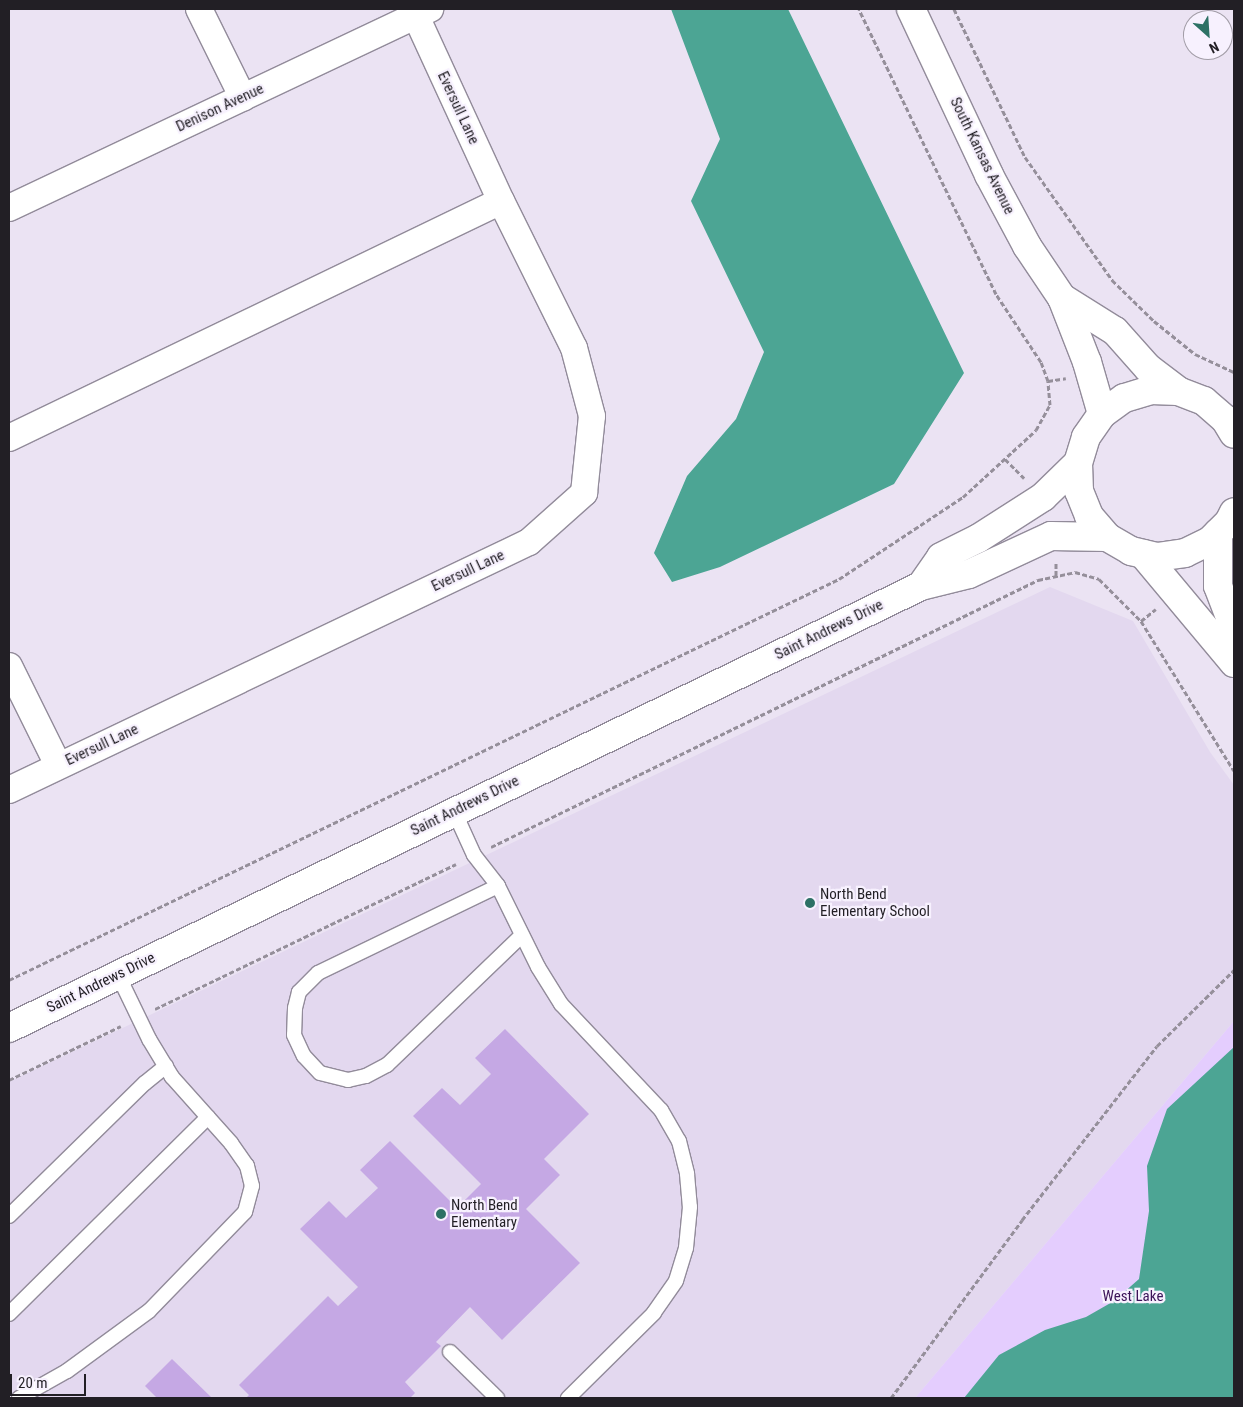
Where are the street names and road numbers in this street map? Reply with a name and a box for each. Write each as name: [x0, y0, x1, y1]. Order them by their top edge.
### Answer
street label: Eversull Lane: [433, 69, 483, 147]
street label: Denison Avenue: [173, 80, 267, 136]
street label: South Kansas Avenue: [946, 95, 1018, 217]
street label: Eversull Lane: [429, 546, 507, 596]
street label: Saint Andrews Drive: [772, 596, 886, 664]
street label: Eversull Lane: [63, 720, 141, 770]
street label: Saint Andrews Drive: [408, 772, 522, 840]
street label: Saint Andrews Drive: [44, 949, 158, 1017]

